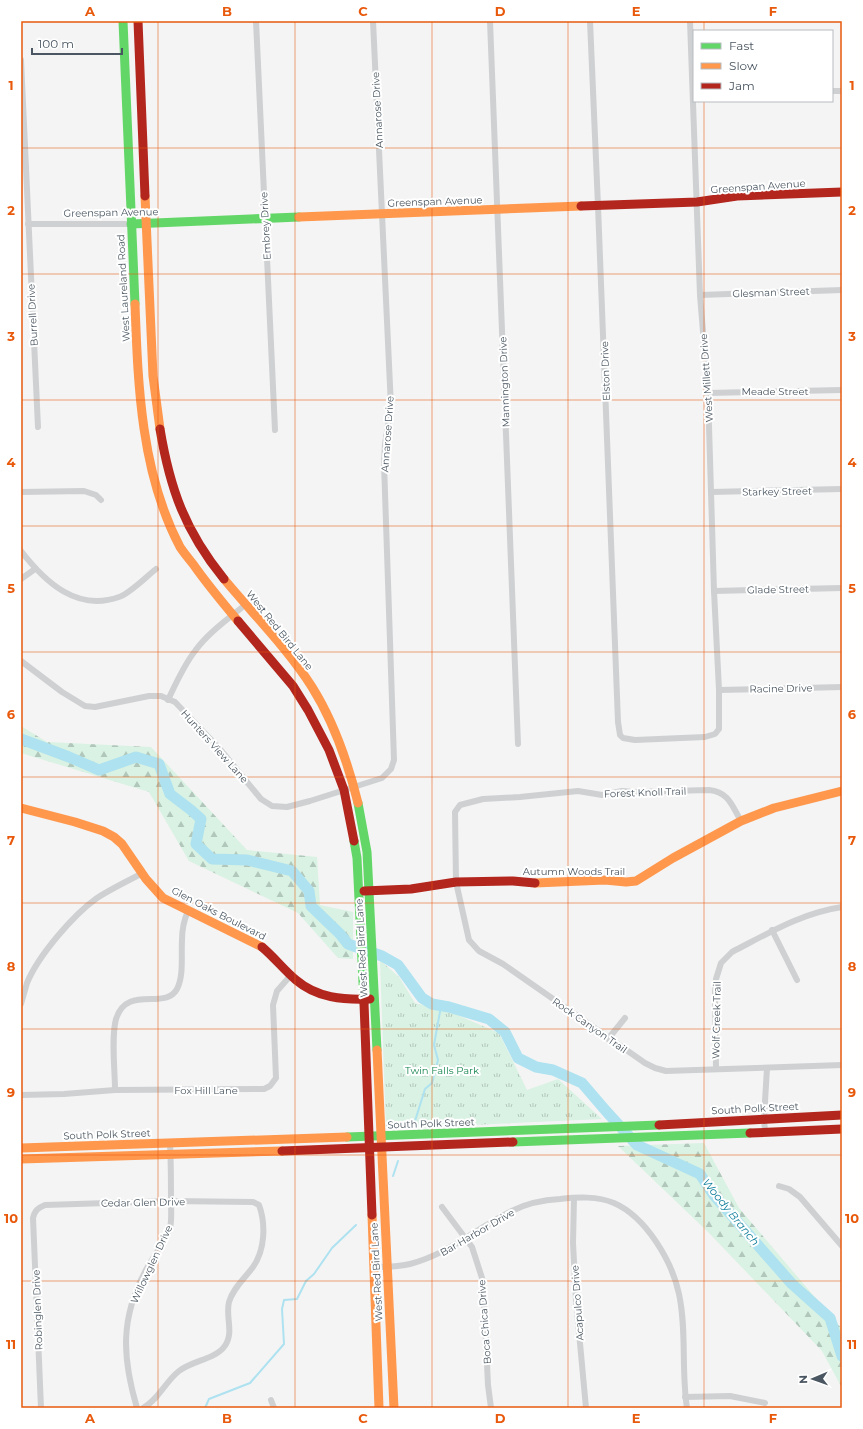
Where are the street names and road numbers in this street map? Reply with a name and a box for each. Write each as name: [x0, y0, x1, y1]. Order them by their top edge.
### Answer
street label: Annarose Drive: [369, 71, 386, 149]
street label: Greenspan Avenue: [710, 177, 806, 196]
street label: Embrey Drive: [257, 192, 274, 260]
street label: Greenspan Avenue: [387, 193, 483, 210]
street label: Greenspan Avenue: [63, 205, 159, 220]
street label: West Laureland Road: [114, 234, 133, 342]
street label: Burrell Drive: [24, 284, 41, 346]
street label: Glesman Street: [732, 285, 810, 300]
street label: West Millett Drive: [697, 333, 716, 423]
street label: Mannington Drive: [496, 336, 513, 428]
street label: Elston Drive: [598, 341, 613, 401]
street label: Meade Street: [741, 385, 809, 398]
street label: Annarose Drive: [378, 395, 397, 473]
street label: Starkey Street: [742, 484, 812, 499]
street label: Glade Street: [747, 582, 809, 597]
street label: West Red Bird Lane: [243, 588, 316, 673]
street label: Racine Drive: [749, 681, 813, 696]
street label: Hunters View Lane: [178, 707, 251, 786]
street label: Forest Knoll Trail: [604, 785, 686, 800]
street label: Autumn Woods Trail: [523, 865, 625, 878]
street label: Glen Oaks Boulevard: [169, 884, 268, 943]
street label: West Red Bird Lane: [352, 898, 371, 998]
street label: Wolf Creek Trail: [709, 981, 724, 1059]
street label: Rock Canyon Trail: [550, 995, 630, 1056]
street label: Fox Hill Lane: [174, 1084, 238, 1097]
street label: South Polk Street: [711, 1100, 799, 1117]
street label: South Polk Street: [387, 1115, 475, 1132]
street label: South Polk Street: [63, 1126, 151, 1143]
street label: Cedar Glen Drive: [101, 1195, 185, 1210]
street label: Bar Harbor Drive: [438, 1206, 517, 1259]
street label: West Red Bird Lane: [367, 1222, 386, 1322]
street label: Willowglen Drive: [128, 1223, 175, 1305]
street label: Acapulco Drive: [568, 1265, 587, 1341]
street label: Robinglen Drive: [30, 1269, 45, 1351]
street label: Boca Chica Drive: [475, 1279, 494, 1365]

